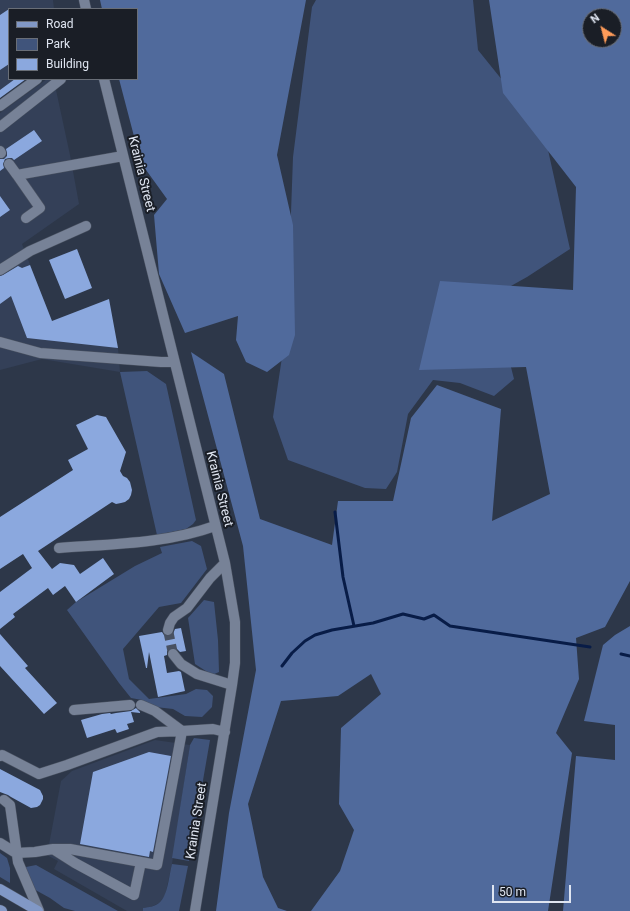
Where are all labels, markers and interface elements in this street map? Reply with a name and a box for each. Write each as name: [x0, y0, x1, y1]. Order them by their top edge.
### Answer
legend: [8, 8, 138, 80]
north arrow: [582, 8, 622, 48]
text: N: [588, 11, 602, 26]
text: Road: [46, 17, 74, 31]
text: Park: [46, 37, 70, 51]
text: Building: [46, 57, 89, 71]
street label: Krainia Street: [124, 135, 158, 213]
street label: Krainia Street: [202, 450, 236, 528]
street label: Krainia Street: [183, 782, 211, 860]
scale bar: [494, 877, 573, 903]
text: 50 m: [499, 885, 526, 899]

